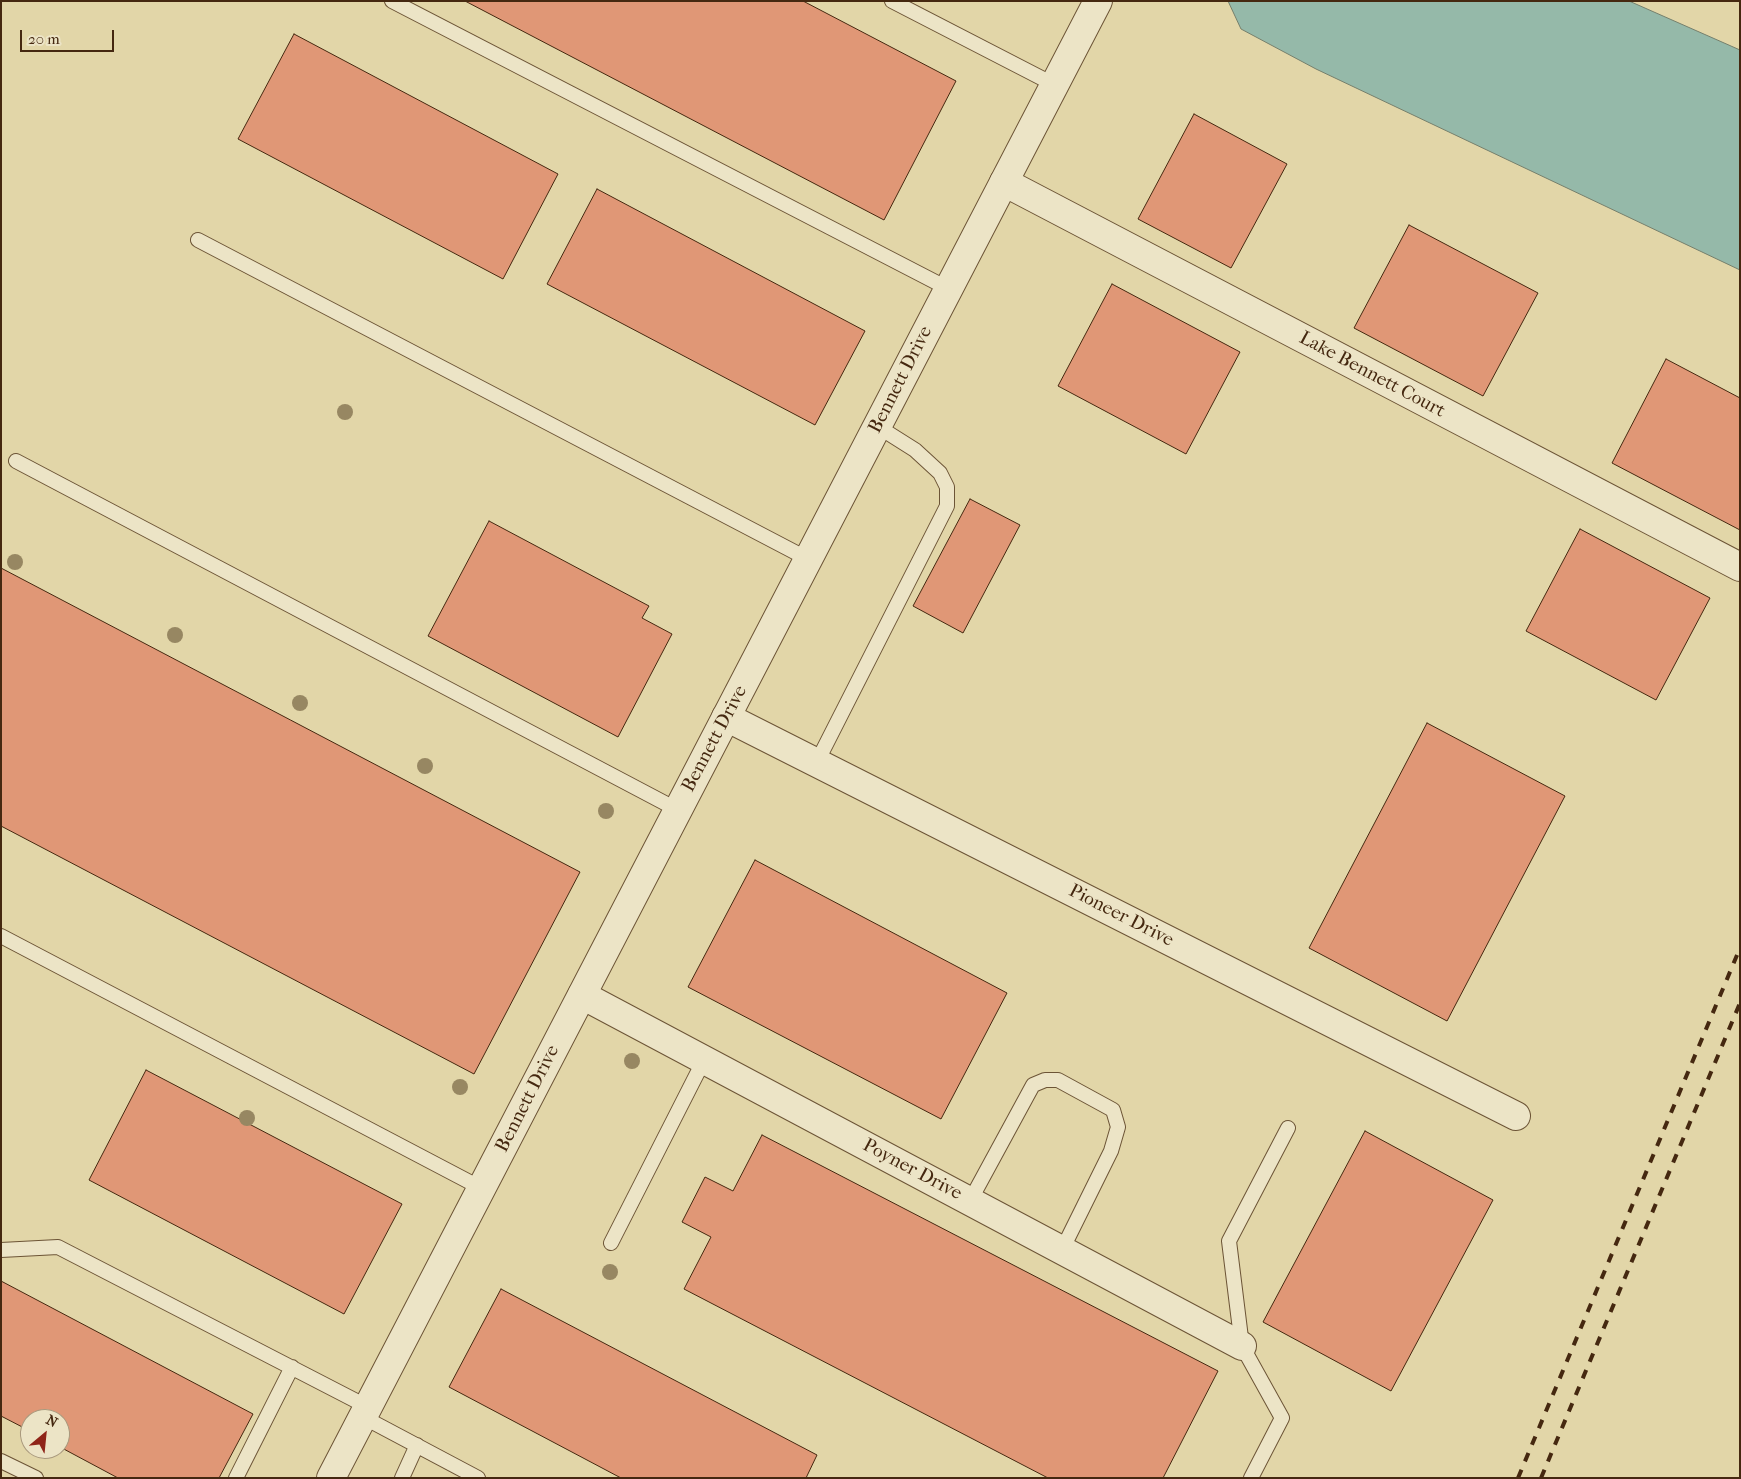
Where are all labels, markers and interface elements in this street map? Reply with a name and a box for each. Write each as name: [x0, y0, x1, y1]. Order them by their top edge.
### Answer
scale bar: [22, 20, 116, 52]
text: 20 m: [28, 30, 60, 48]
street label: Bennett Drive: [864, 323, 938, 437]
street label: Lake Bennett Court: [1295, 327, 1449, 423]
street label: Bennett Drive: [677, 682, 753, 796]
street label: Pioneer Drive: [1065, 880, 1177, 952]
street label: Bennett Drive: [491, 1042, 565, 1156]
street label: Poyner Drive: [859, 1134, 965, 1206]
north arrow: [20, 1409, 70, 1459]
text: N: [43, 1411, 60, 1431]

